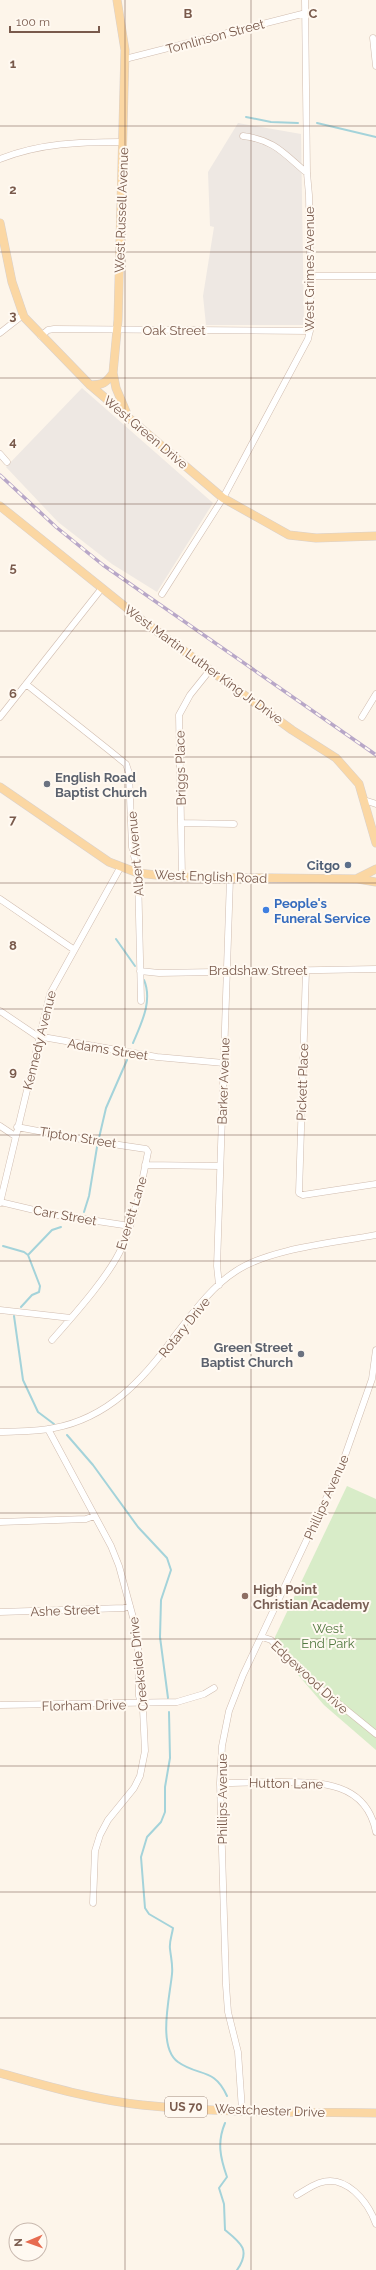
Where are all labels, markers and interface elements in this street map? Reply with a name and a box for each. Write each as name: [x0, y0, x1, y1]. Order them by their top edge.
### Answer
text: B: [184, 6, 193, 21]
text: C: [309, 6, 318, 21]
scale bar: [10, 8, 99, 34]
text: 100 m: [16, 15, 50, 29]
street label: Tomlinson Street: [164, 16, 266, 57]
text: 1: [10, 56, 17, 71]
street label: West Russell Avenue: [112, 147, 131, 273]
text: 2: [9, 182, 17, 197]
street label: West Grimes Avenue: [302, 206, 317, 332]
text: 3: [9, 308, 17, 323]
street label: Oak Street: [142, 323, 206, 338]
street label: West Green Drive: [101, 393, 191, 472]
text: 4: [9, 434, 17, 449]
text: 5: [9, 560, 17, 575]
street label: West Martin Luther King Jr Drive: [121, 602, 286, 727]
text: 6: [9, 686, 17, 701]
street label: Briggs Place: [172, 730, 189, 806]
place label: English Road Baptist Church: [55, 770, 147, 800]
marker: English Road Baptist Church: [42, 779, 52, 789]
street label: Albert Avenue: [124, 810, 147, 897]
text: 7: [9, 812, 17, 827]
place label: Citgo: [307, 858, 340, 873]
marker: Citgo: [343, 860, 353, 870]
street label: West English Road: [155, 867, 267, 886]
place label: People's Funeral Service: [274, 896, 371, 926]
marker: People's Funeral Service: [261, 905, 271, 915]
text: 8: [9, 938, 17, 953]
street label: Bradshaw Street: [209, 963, 308, 978]
street label: Kennedy Avenue: [20, 989, 59, 1091]
street label: Adams Street: [67, 1036, 150, 1063]
street label: Barker Avenue: [214, 1037, 233, 1125]
street label: Pickett Place: [294, 1043, 311, 1121]
text: 9: [9, 1064, 17, 1079]
street label: Tipton Street: [38, 1124, 118, 1151]
street label: Everett Lane: [113, 1174, 150, 1252]
street label: Carr Street: [32, 1203, 98, 1229]
street label: Rotary Drive: [156, 1294, 213, 1360]
place label: Green Street Baptist Church: [201, 1340, 293, 1370]
marker: Green Street Baptist Church: [296, 1349, 306, 1359]
street label: Phillips Avenue: [301, 1452, 352, 1542]
place label: High Point Christian Academy: [253, 1582, 369, 1612]
marker: High Point Christian Academy: [240, 1591, 250, 1601]
street label: Ashe Street: [30, 1602, 101, 1619]
street label: Creekside Drive: [126, 1616, 151, 1712]
park label: West End Park: [301, 1621, 355, 1651]
street label: Edgewood Drive: [268, 1638, 351, 1717]
street label: Florham Drive: [42, 1697, 127, 1714]
street label: Phillips Avenue: [215, 1753, 230, 1845]
street label: Hutton Lane: [249, 1775, 324, 1792]
road number: US 70: [165, 2097, 207, 2117]
street label: Westchester Drive: [215, 2101, 326, 2120]
north arrow: [8, 2222, 48, 2262]
text: N: [12, 2238, 25, 2247]

